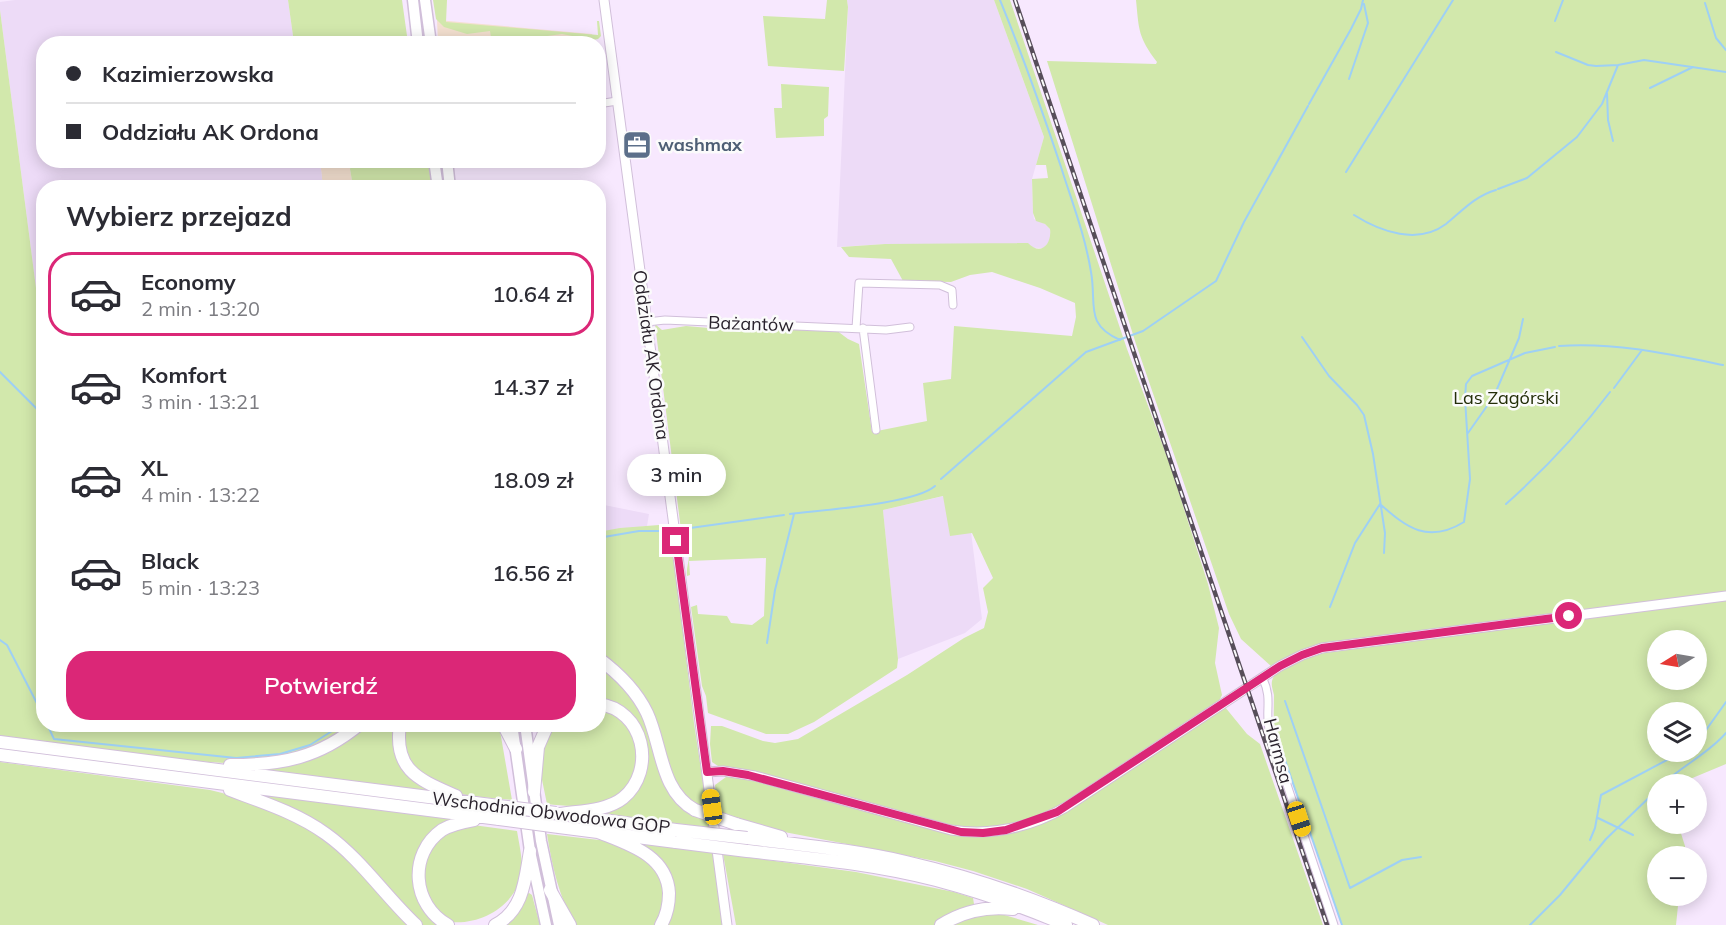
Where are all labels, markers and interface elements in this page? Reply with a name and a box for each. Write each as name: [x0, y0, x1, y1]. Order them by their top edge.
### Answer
text: Kazimierzowska: [102, 60, 274, 88]
text: Oddziału AK Ordona: [102, 118, 319, 146]
office icon: washmax: [621, 129, 653, 161]
place label: washmax: [658, 133, 743, 156]
text: Wybierz przejazd: [66, 199, 292, 233]
icon: car: [69, 267, 123, 321]
text: Economy: [141, 268, 236, 296]
street label: Oddziału AK Ordona: [628, 268, 675, 441]
text: 10.64 zł: [492, 280, 573, 308]
text: 2 min · 13:20: [141, 296, 260, 321]
street label: Bażantów: [708, 311, 795, 337]
icon: car: [69, 360, 123, 414]
text: Komfort: [141, 361, 227, 389]
text: 14.37 zł: [492, 373, 573, 401]
park label: Las Zagórski: [1453, 386, 1559, 409]
text: 3 min · 13:21: [141, 389, 260, 414]
icon: car: [69, 453, 123, 507]
text: XL: [141, 454, 168, 482]
callout: 3 min: [626, 454, 726, 496]
text: 3 min: [651, 462, 702, 487]
text: 18.09 zł: [492, 466, 573, 494]
text: 4 min · 13:22: [141, 482, 260, 507]
route end: [662, 527, 689, 554]
icon: car: [69, 546, 123, 600]
text: Black: [141, 547, 199, 575]
text: 16.56 zł: [492, 559, 573, 587]
text: 5 min · 13:23: [141, 575, 260, 600]
route start: [1555, 602, 1582, 629]
north arrow: [1647, 630, 1707, 690]
map controls: [1647, 630, 1707, 906]
button: Potwierdź: [66, 651, 576, 720]
button: layers: [1647, 702, 1707, 762]
street label: Harmsa: [1259, 716, 1298, 786]
button: +: [1647, 774, 1707, 834]
street label: Wschodnia Obwodowa GOP: [431, 786, 671, 839]
car: [701, 788, 723, 826]
car: [1285, 799, 1313, 839]
button: −: [1647, 846, 1707, 906]

